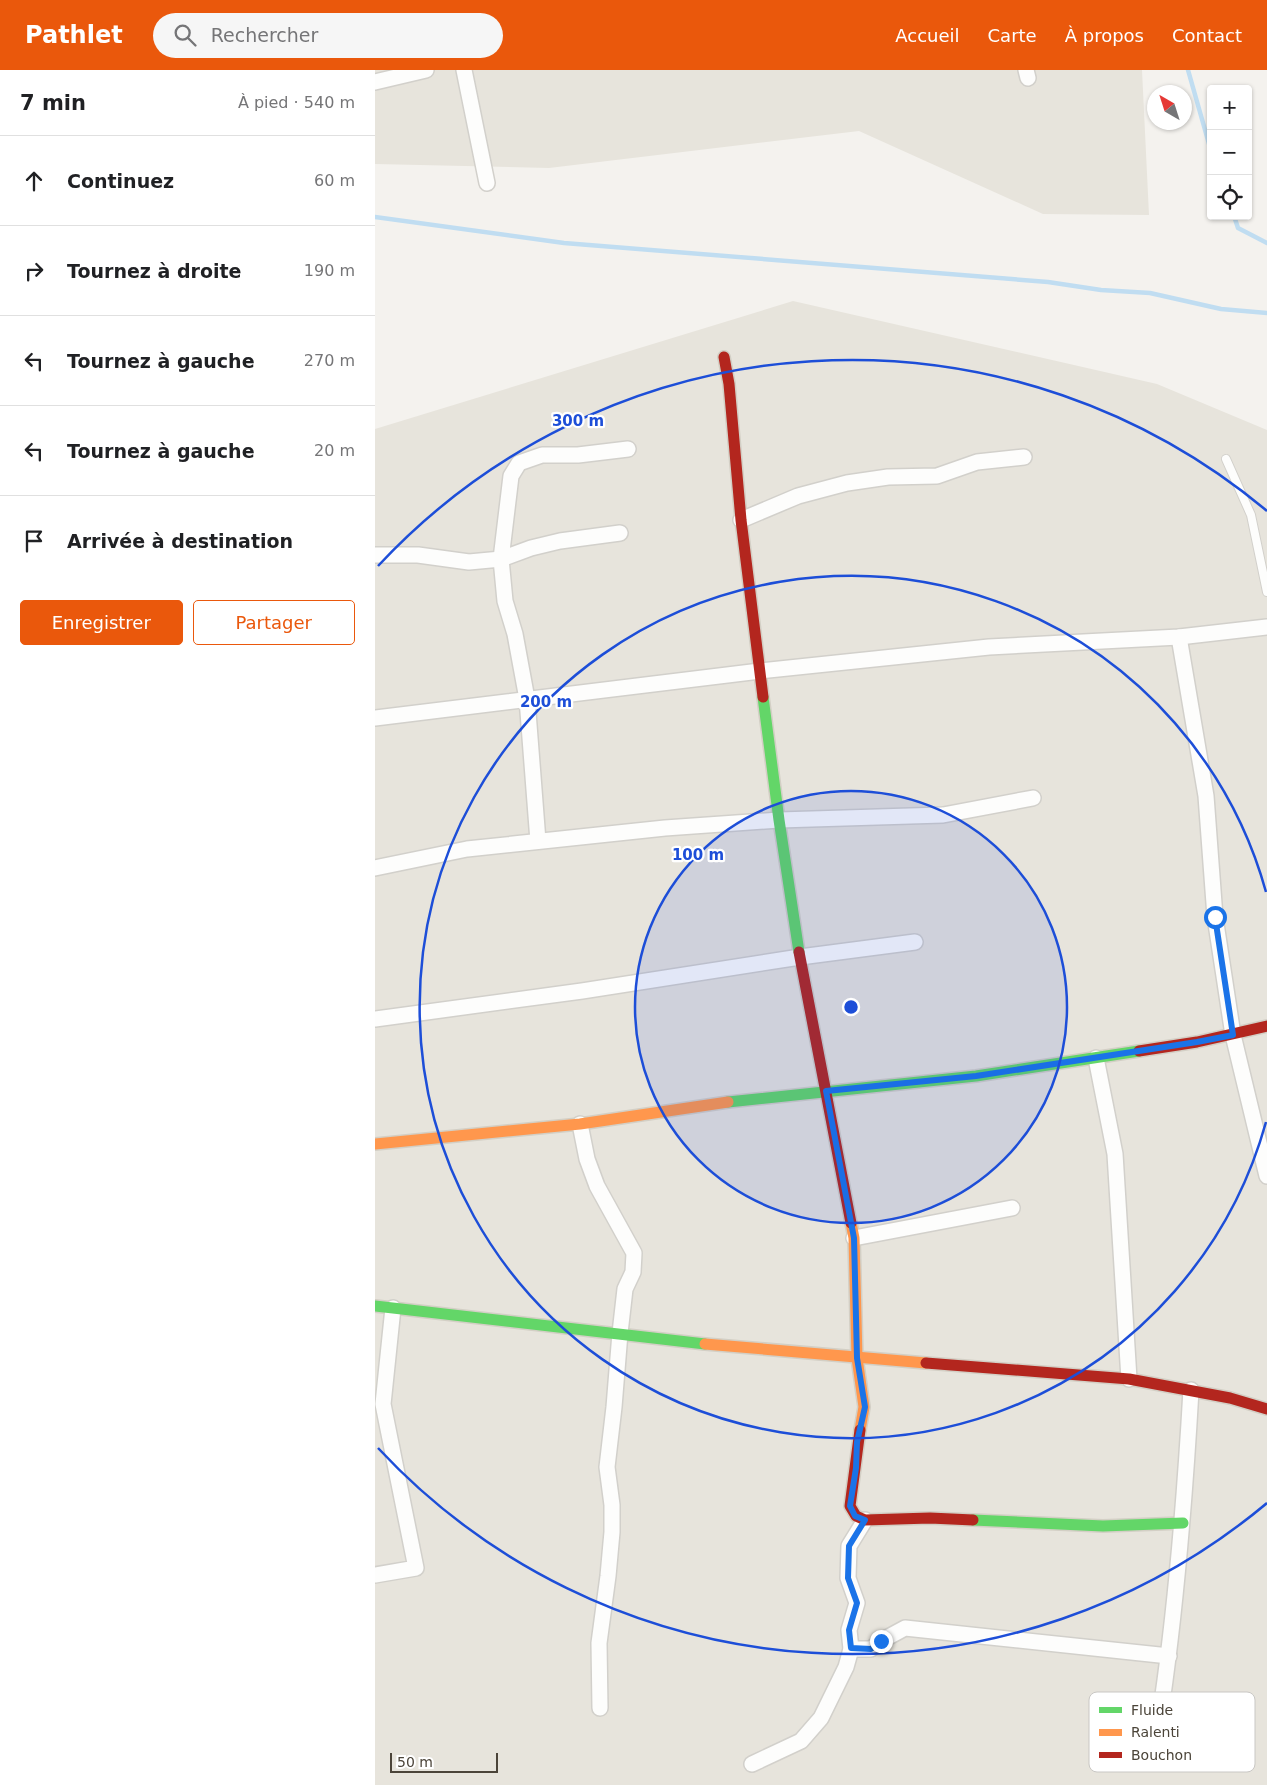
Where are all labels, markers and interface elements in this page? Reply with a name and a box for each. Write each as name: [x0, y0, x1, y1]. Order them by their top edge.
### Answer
search box: [153, 13, 503, 58]
text: Pathlet: [25, 21, 123, 49]
icon: search: [171, 21, 199, 49]
text: Rechercher: [211, 24, 318, 46]
text: Accueil: [895, 25, 960, 46]
text: Carte: [988, 25, 1037, 46]
text: À propos: [1065, 25, 1144, 46]
text: Contact: [1172, 25, 1242, 46]
north arrow: [1147, 85, 1192, 130]
map controls: [1207, 85, 1252, 220]
button: +: [1207, 85, 1252, 130]
text: 7 min: [20, 91, 86, 115]
text: À pied · 540 m: [238, 93, 355, 112]
button: −: [1207, 130, 1252, 175]
icon: ahead: [20, 167, 48, 195]
text: Continuez: [67, 170, 174, 192]
text: 60 m: [314, 171, 355, 190]
button: locate: [1207, 175, 1252, 220]
icon: right: [20, 257, 48, 285]
text: Tournez à droite: [67, 260, 241, 282]
text: 190 m: [304, 261, 355, 280]
icon: left: [20, 347, 48, 375]
text: Tournez à gauche: [67, 350, 255, 372]
text: 270 m: [304, 351, 355, 370]
text: 300 m: [552, 412, 604, 430]
icon: left: [20, 437, 48, 465]
text: Tournez à gauche: [67, 440, 255, 462]
text: 20 m: [314, 441, 355, 460]
icon: arrive: [20, 527, 48, 555]
text: Arrivée à destination: [67, 530, 293, 552]
button: Enregistrer: [20, 600, 183, 645]
button: Partager: [193, 600, 355, 645]
text: 200 m: [520, 693, 572, 711]
text: 100 m: [672, 846, 724, 864]
route start: [1204, 906, 1227, 929]
centre of rings: [842, 998, 860, 1016]
route end: [870, 1630, 893, 1653]
legend: [1089, 1692, 1255, 1772]
text: Fluide: [1131, 1702, 1173, 1718]
text: Ralenti: [1131, 1724, 1180, 1740]
text: Bouchon: [1131, 1747, 1192, 1763]
scale bar: [390, 1750, 497, 1773]
text: 50 m: [397, 1754, 433, 1770]

